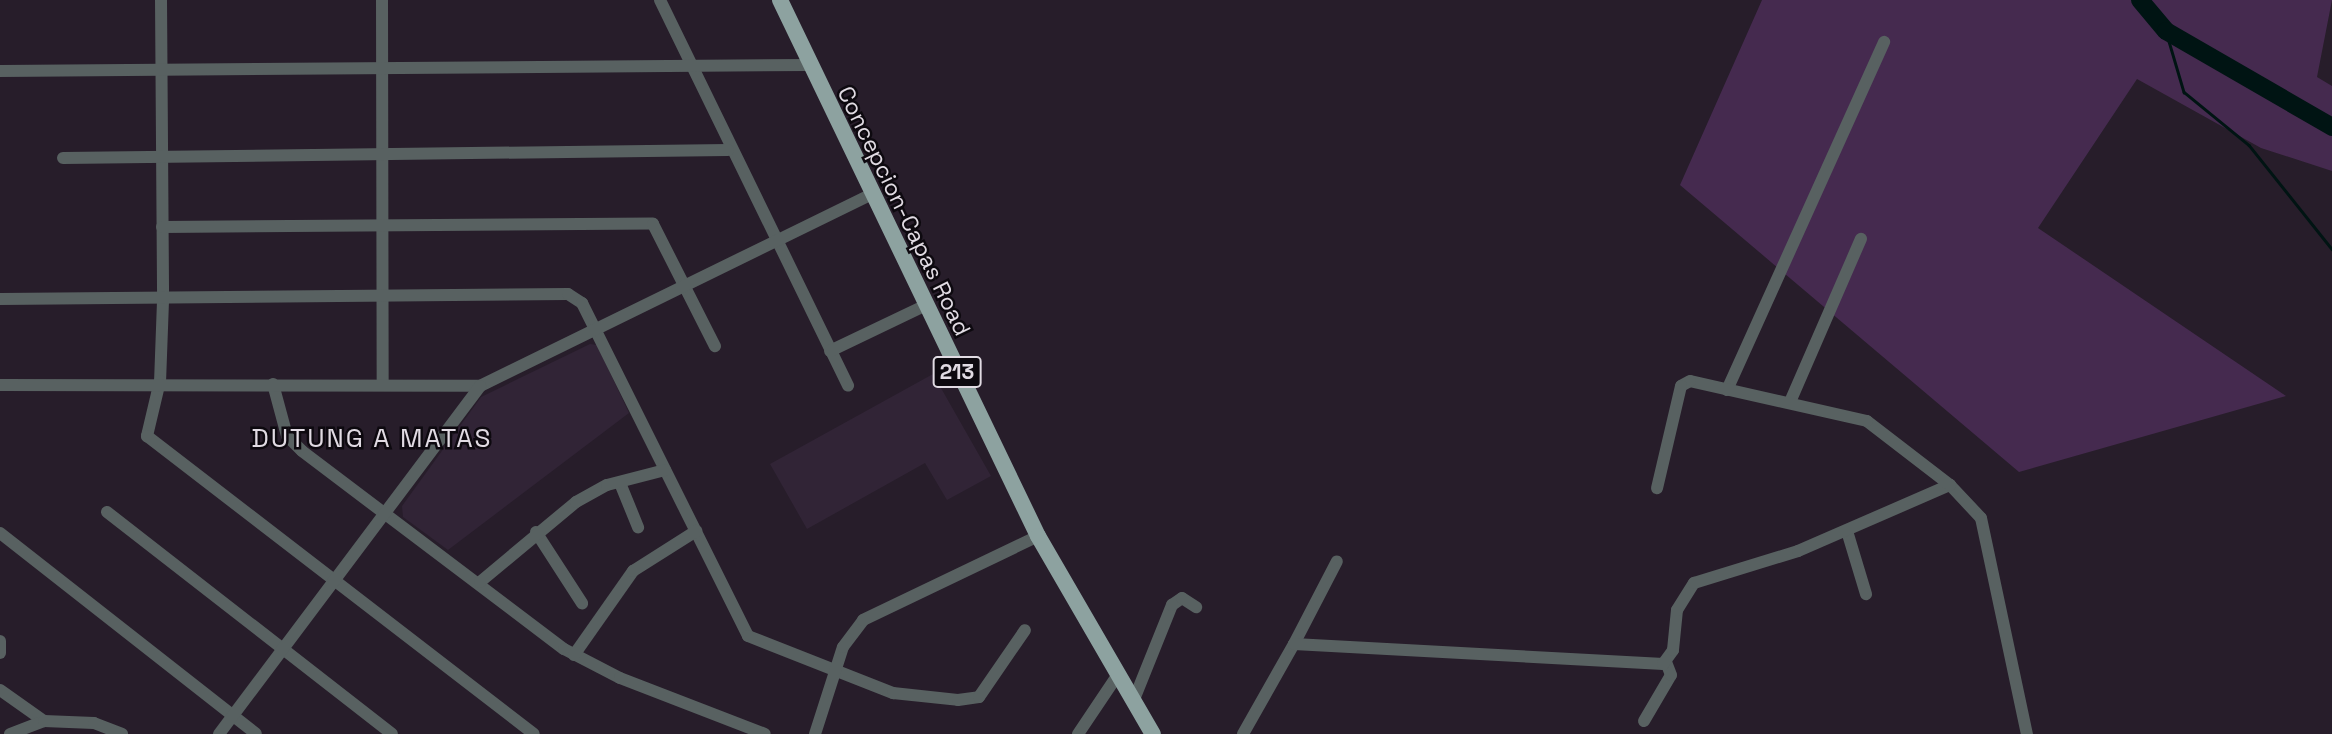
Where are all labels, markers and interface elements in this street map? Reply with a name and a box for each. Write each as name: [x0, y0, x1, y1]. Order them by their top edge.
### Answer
street label: Concepcion-Capas Road: [832, 82, 976, 340]
road number: 213: [932, 354, 982, 390]
district label: DUTUNG A MATAS: [253, 423, 491, 455]

